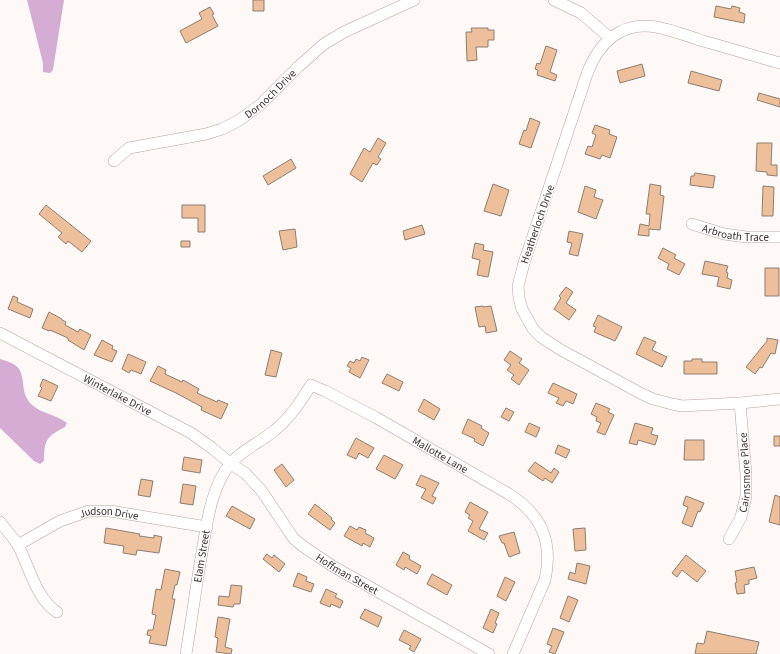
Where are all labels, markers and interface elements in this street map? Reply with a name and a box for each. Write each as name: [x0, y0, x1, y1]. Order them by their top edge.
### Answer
street label: Dornoch Drive: [241, 66, 300, 122]
street label: Heatherloch Drive: [517, 182, 558, 266]
street label: Arbroath Trace: [700, 221, 770, 245]
street label: Winterlake Drive: [81, 371, 155, 420]
street label: Cairnsmore Place: [735, 431, 754, 514]
street label: Mallotte Lane: [409, 433, 471, 477]
street label: Judson Drive: [77, 504, 140, 524]
street label: Elam Street: [190, 529, 214, 584]
street label: Hoffman Street: [313, 550, 381, 599]

